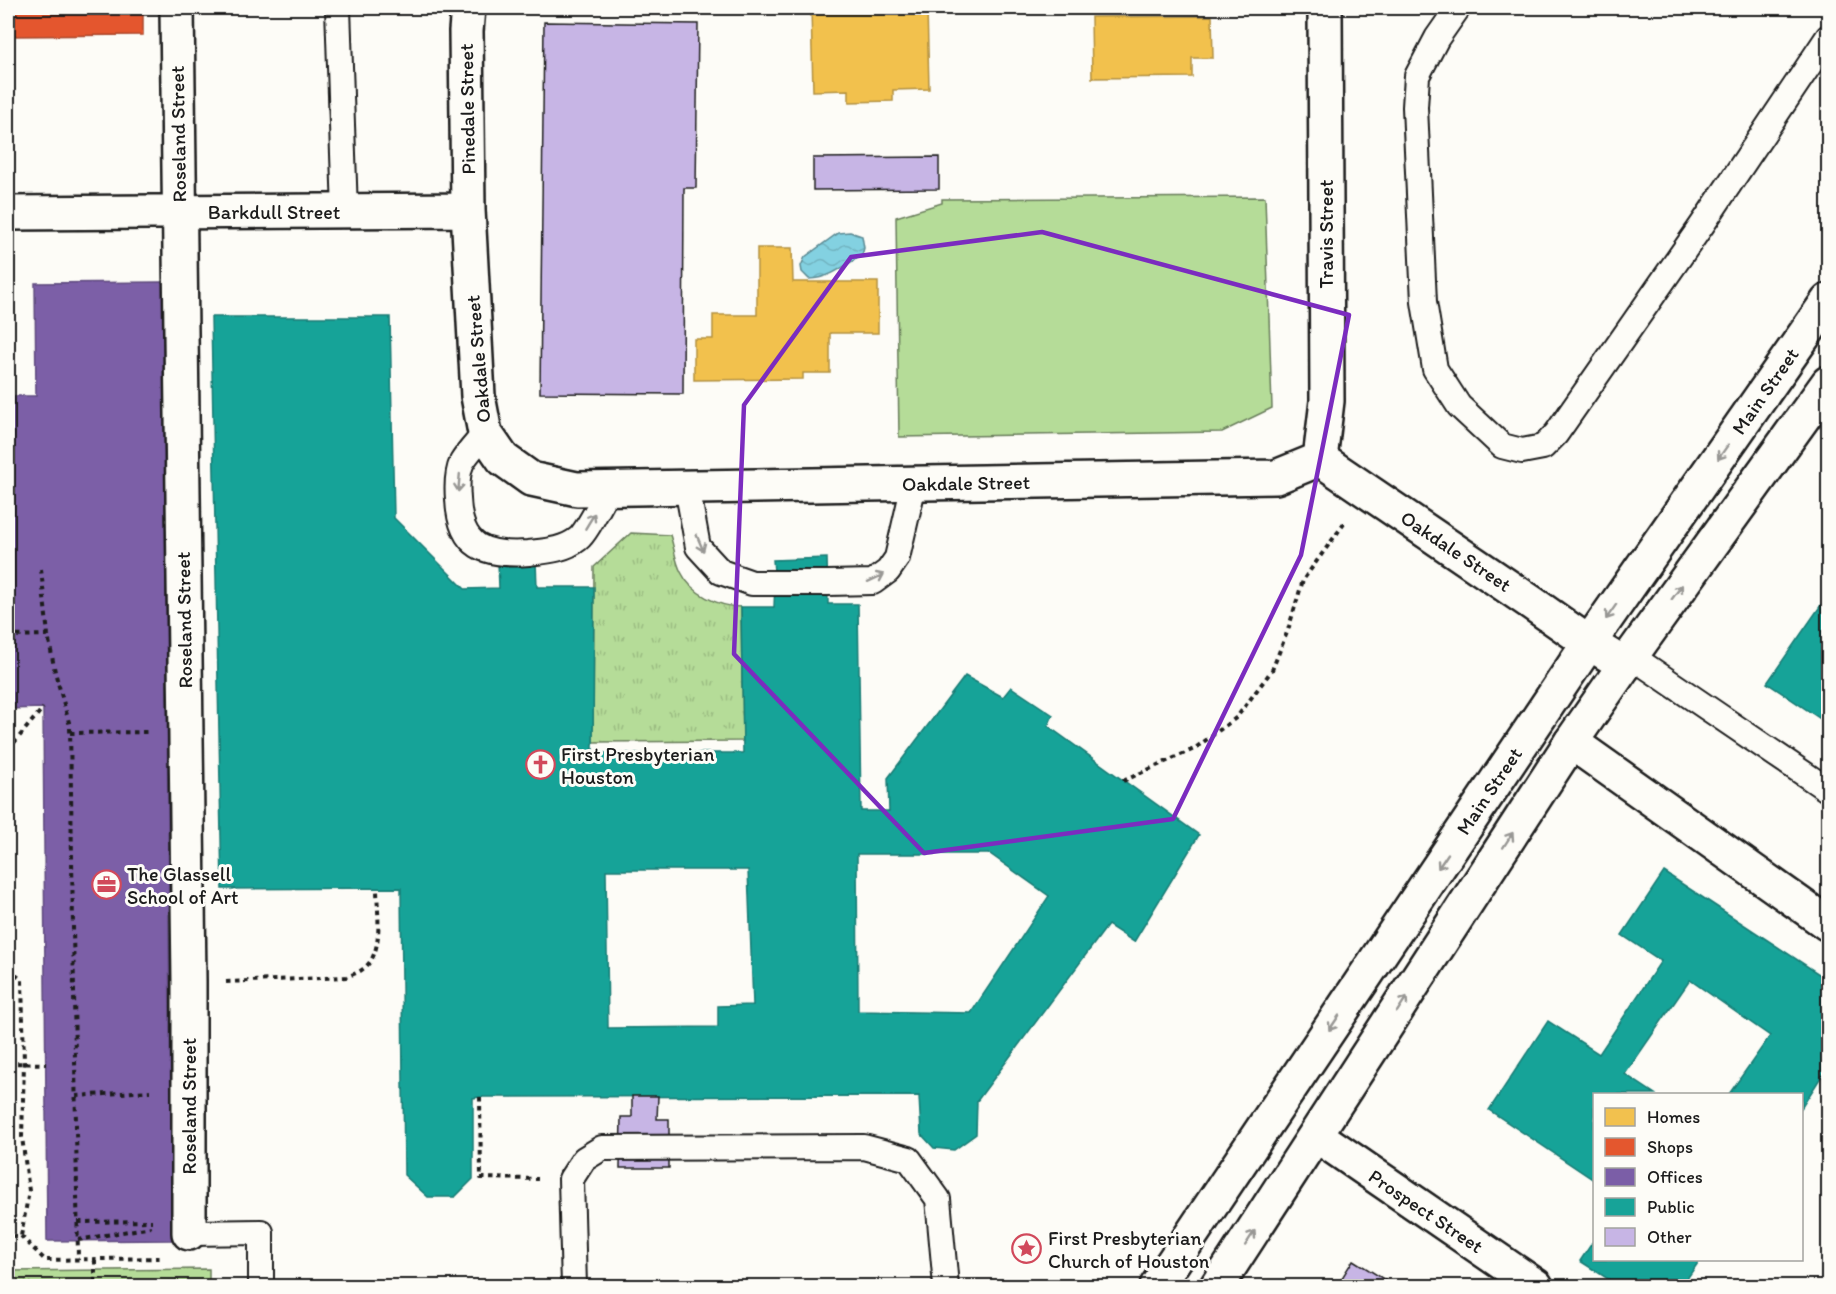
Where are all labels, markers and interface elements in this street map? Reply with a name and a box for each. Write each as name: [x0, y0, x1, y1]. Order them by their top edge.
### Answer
street label: Pinedale Street: [454, 43, 480, 175]
street label: Roseland Street: [165, 65, 191, 203]
street label: Travis Street: [1314, 179, 1338, 289]
street label: Barkdull Street: [208, 200, 341, 224]
street label: Oakdale Street: [460, 294, 496, 424]
street label: Main Street: [1726, 343, 1804, 439]
one-way arrow: [1717, 444, 1729, 460]
street label: Oakdale Street: [902, 470, 1030, 496]
one-way arrow: [453, 473, 464, 493]
street label: Oakdale Street: [1396, 505, 1516, 597]
one-way arrow: [584, 513, 596, 530]
one-way arrow: [695, 534, 706, 552]
street label: Roseland Street: [171, 551, 197, 689]
one-way arrow: [867, 571, 885, 583]
one-way arrow: [1671, 585, 1683, 601]
one-way arrow: [1605, 603, 1617, 620]
place label: First Presbyterian Houston: [561, 742, 715, 789]
street label: Main Street: [1451, 743, 1527, 839]
church icon: First Presbyterian Houston: [524, 749, 556, 781]
one-way arrow: [1502, 832, 1514, 849]
one-way arrow: [1437, 852, 1449, 868]
place label: The Glassell School of Art: [127, 862, 239, 909]
office icon: The Glassell School of Art: [90, 869, 122, 901]
one-way arrow: [1395, 995, 1408, 1012]
one-way arrow: [1328, 1014, 1341, 1031]
street label: Roseland Street: [177, 1038, 201, 1174]
legend: [1593, 1093, 1803, 1261]
text: Homes: [1647, 1106, 1700, 1128]
text: Shops: [1647, 1136, 1693, 1158]
street label: Prospect Street: [1364, 1164, 1488, 1258]
text: Offices: [1647, 1166, 1703, 1188]
text: Public: [1647, 1196, 1695, 1218]
place label: First Presbyterian Church of Houston: [1048, 1226, 1210, 1273]
text: Other: [1647, 1226, 1693, 1248]
one-way arrow: [1243, 1229, 1256, 1246]
place icon: First Presbyterian Church of Houston: [1011, 1233, 1043, 1265]

